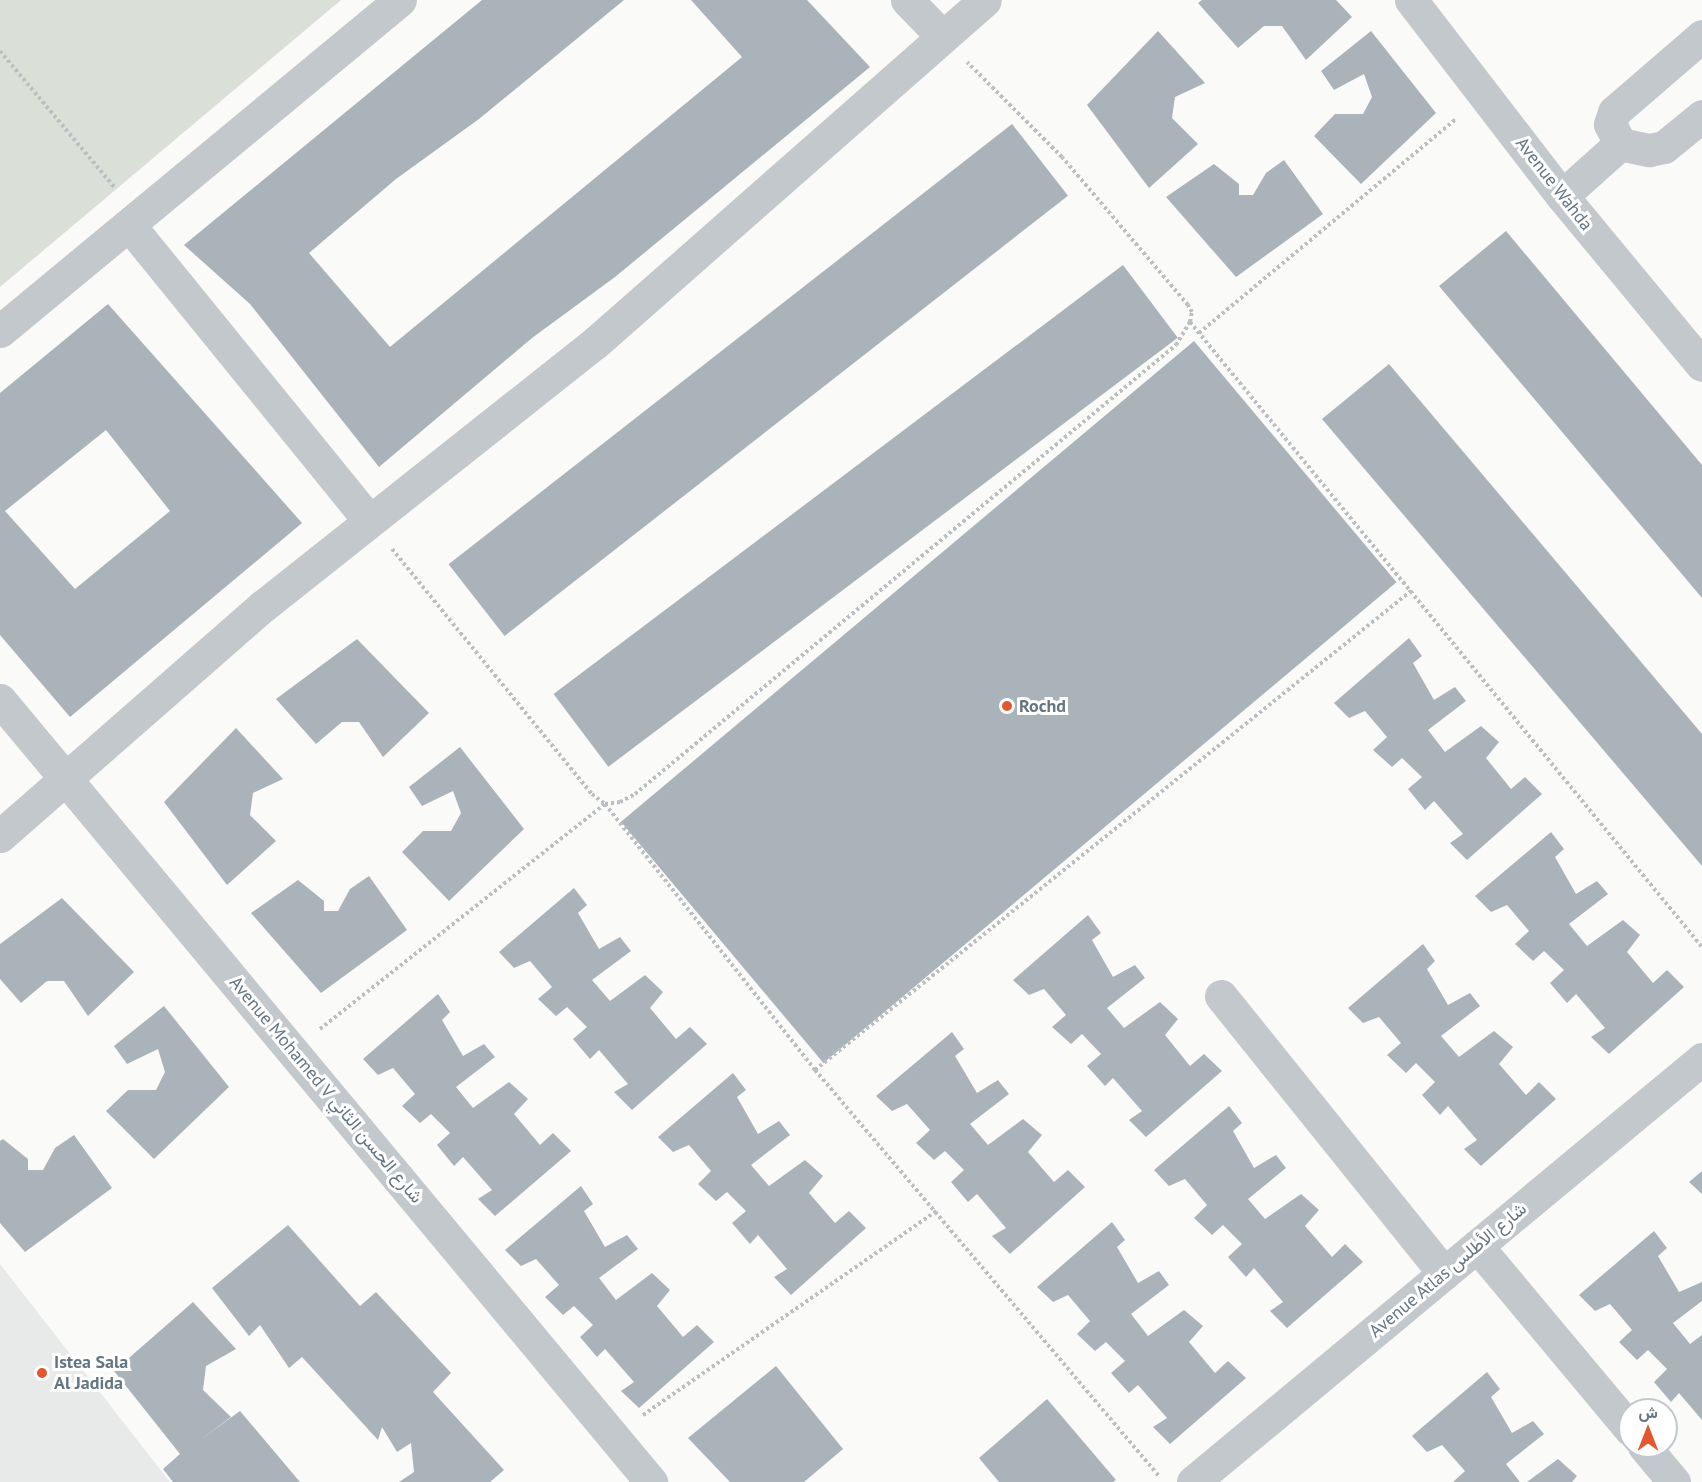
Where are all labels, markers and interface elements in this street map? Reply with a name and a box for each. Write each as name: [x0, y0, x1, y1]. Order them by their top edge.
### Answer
street label: Avenue Wahda: [1511, 133, 1597, 235]
place label: Rochd: [1019, 695, 1066, 717]
marker: Rochd: [1000, 699, 1014, 713]
street label: Avenue Mohamed V شارع الحسن الثاني: [224, 972, 428, 1208]
street label: Avenue Atlas شارع الأطلس: [1365, 1198, 1531, 1342]
place label: Istea Sala Al Jadida: [54, 1352, 128, 1394]
marker: Istea Sala Al Jadida: [35, 1366, 49, 1380]
north arrow: [1618, 1398, 1678, 1458]
text: ش: [1638, 1402, 1658, 1422]

